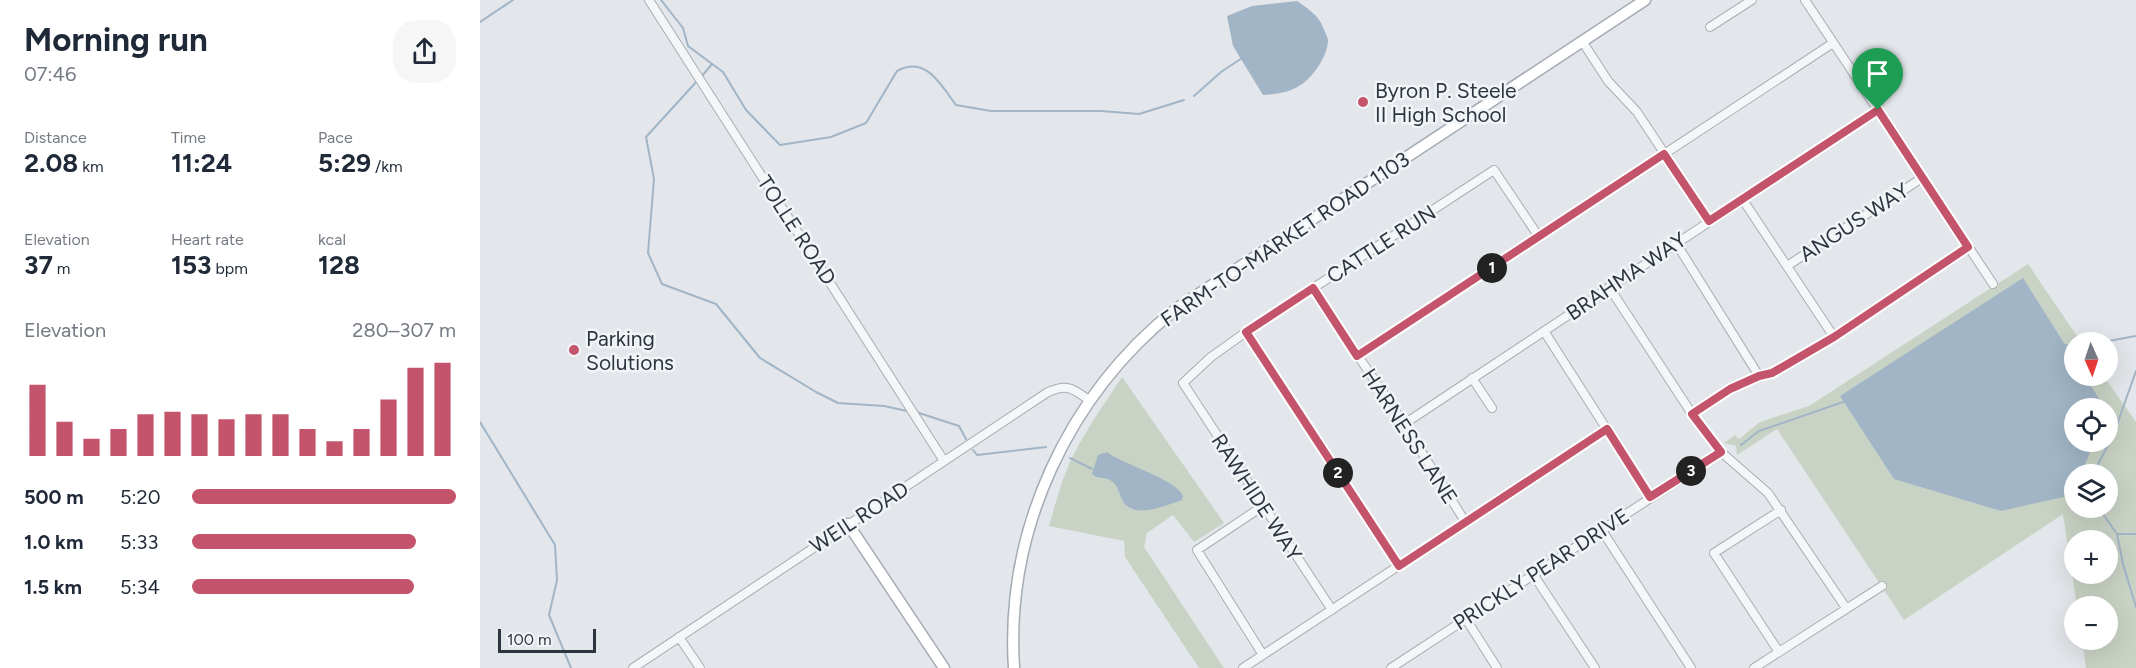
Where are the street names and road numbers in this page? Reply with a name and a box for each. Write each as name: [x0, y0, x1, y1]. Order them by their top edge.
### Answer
street label: FARM-TO-MARKET ROAD 1103: [1156, 146, 1414, 332]
street label: TOLLE ROAD: [752, 171, 842, 289]
street label: ANGUS WAY: [1795, 177, 1914, 267]
street label: CATTLE RUN: [1322, 199, 1440, 289]
street label: BRAHMA WAY: [1561, 227, 1691, 325]
street label: HARNESS LANE: [1357, 364, 1463, 508]
street label: RAWHIDE WAY: [1207, 429, 1308, 566]
street label: WEIL ROAD: [805, 476, 913, 558]
street label: PRICKLY PEAR DRIVE: [1448, 503, 1634, 635]

